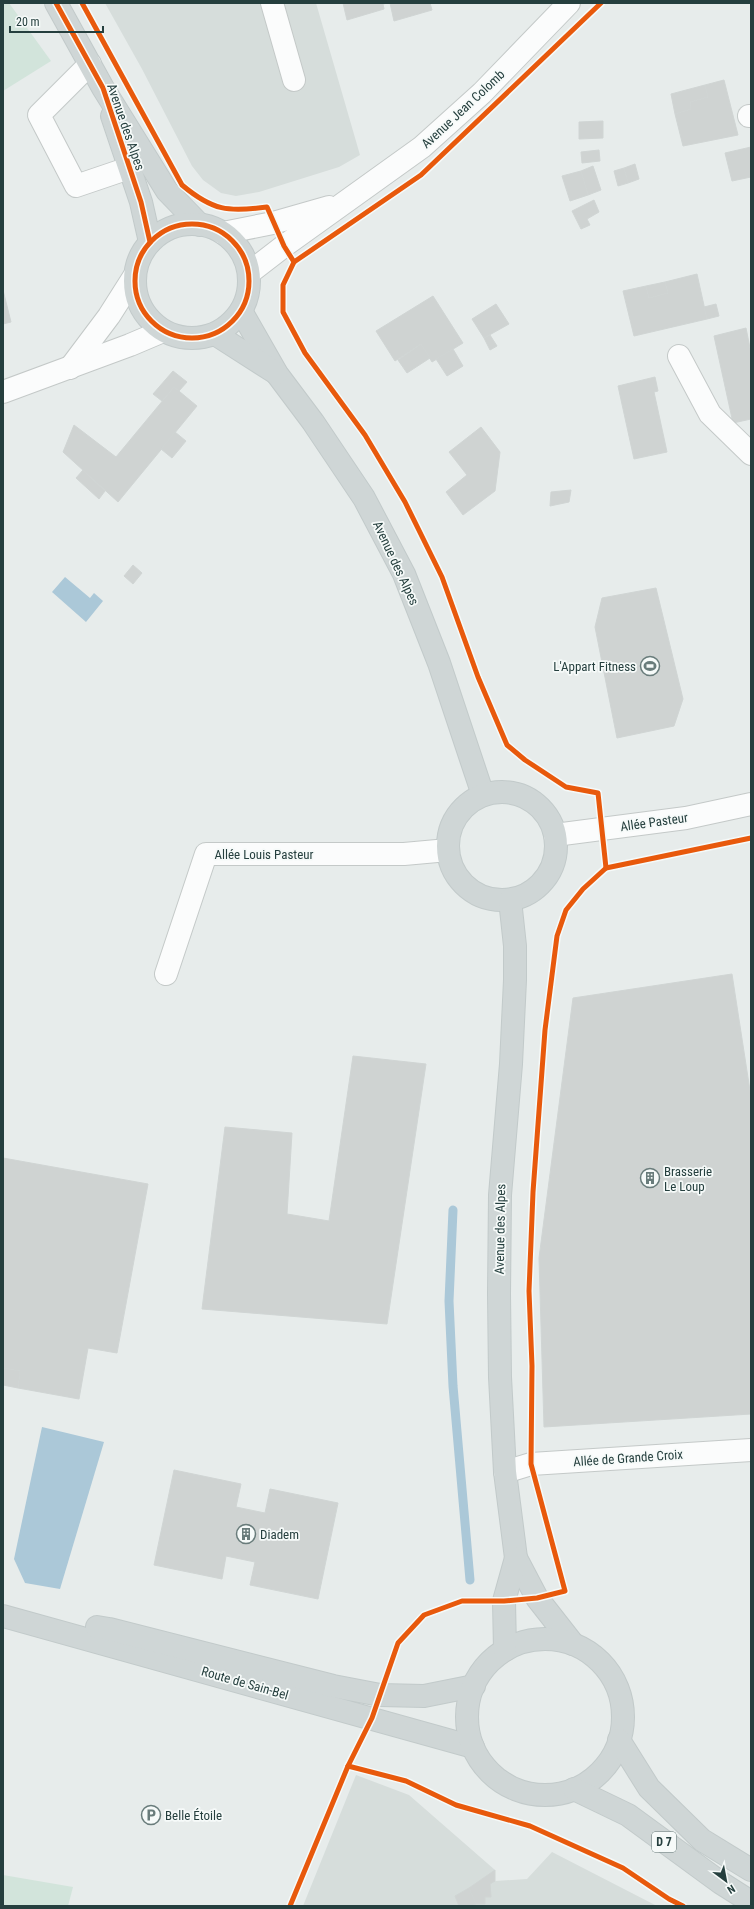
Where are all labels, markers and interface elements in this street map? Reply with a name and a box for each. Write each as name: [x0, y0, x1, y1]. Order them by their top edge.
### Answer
scale bar: [10, 8, 103, 34]
text: 20 m: [16, 15, 40, 29]
street label: Avenue Jean Colomb: [418, 67, 508, 151]
street label: Avenue des Alpes: [104, 82, 148, 172]
street label: Avenue des Alpes: [370, 519, 422, 607]
sports icon: L'Appart Fitness: [639, 655, 661, 677]
place label: L'Appart Fitness: [553, 659, 636, 674]
street label: Allée Pasteur: [619, 810, 689, 834]
street label: Allée Louis Pasteur: [215, 847, 314, 862]
place label: Brasserie Le Loup: [664, 1164, 712, 1194]
building icon: Brasserie Le Loup: [639, 1167, 661, 1189]
street label: Avenue des Alpes: [492, 1183, 508, 1275]
street label: Allée de Grande Croix: [573, 1447, 684, 1469]
building icon: Diadem: [235, 1523, 257, 1545]
place label: Diadem: [260, 1527, 299, 1542]
street label: Route de Sain-Bel: [200, 1663, 290, 1703]
parking icon: Belle Étoile: [140, 1804, 162, 1826]
place label: Belle Étoile: [165, 1808, 222, 1823]
road number: D 7: [652, 1832, 676, 1852]
north arrow: [706, 1861, 746, 1901]
text: N: [725, 1882, 737, 1896]

